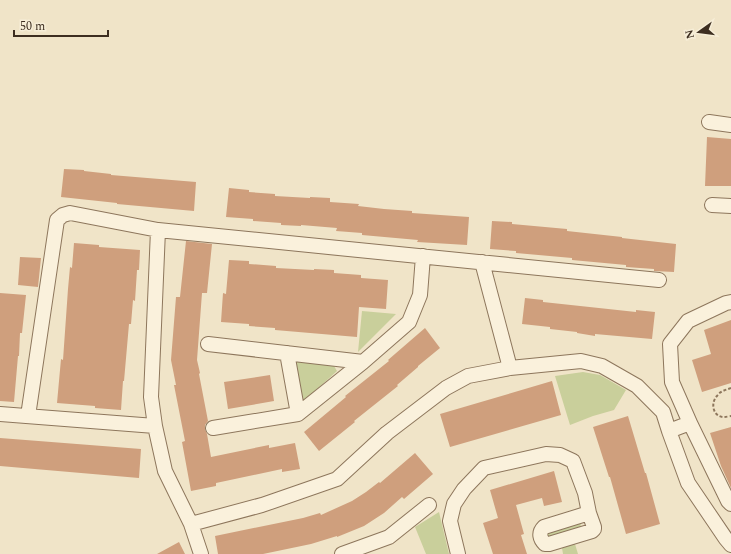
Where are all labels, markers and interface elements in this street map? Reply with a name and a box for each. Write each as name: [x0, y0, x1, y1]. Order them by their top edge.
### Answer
scale bar: [14, 12, 108, 38]
north arrow: [679, 12, 719, 52]
text: 50 m: [20, 17, 45, 36]
text: N: [680, 28, 699, 41]

